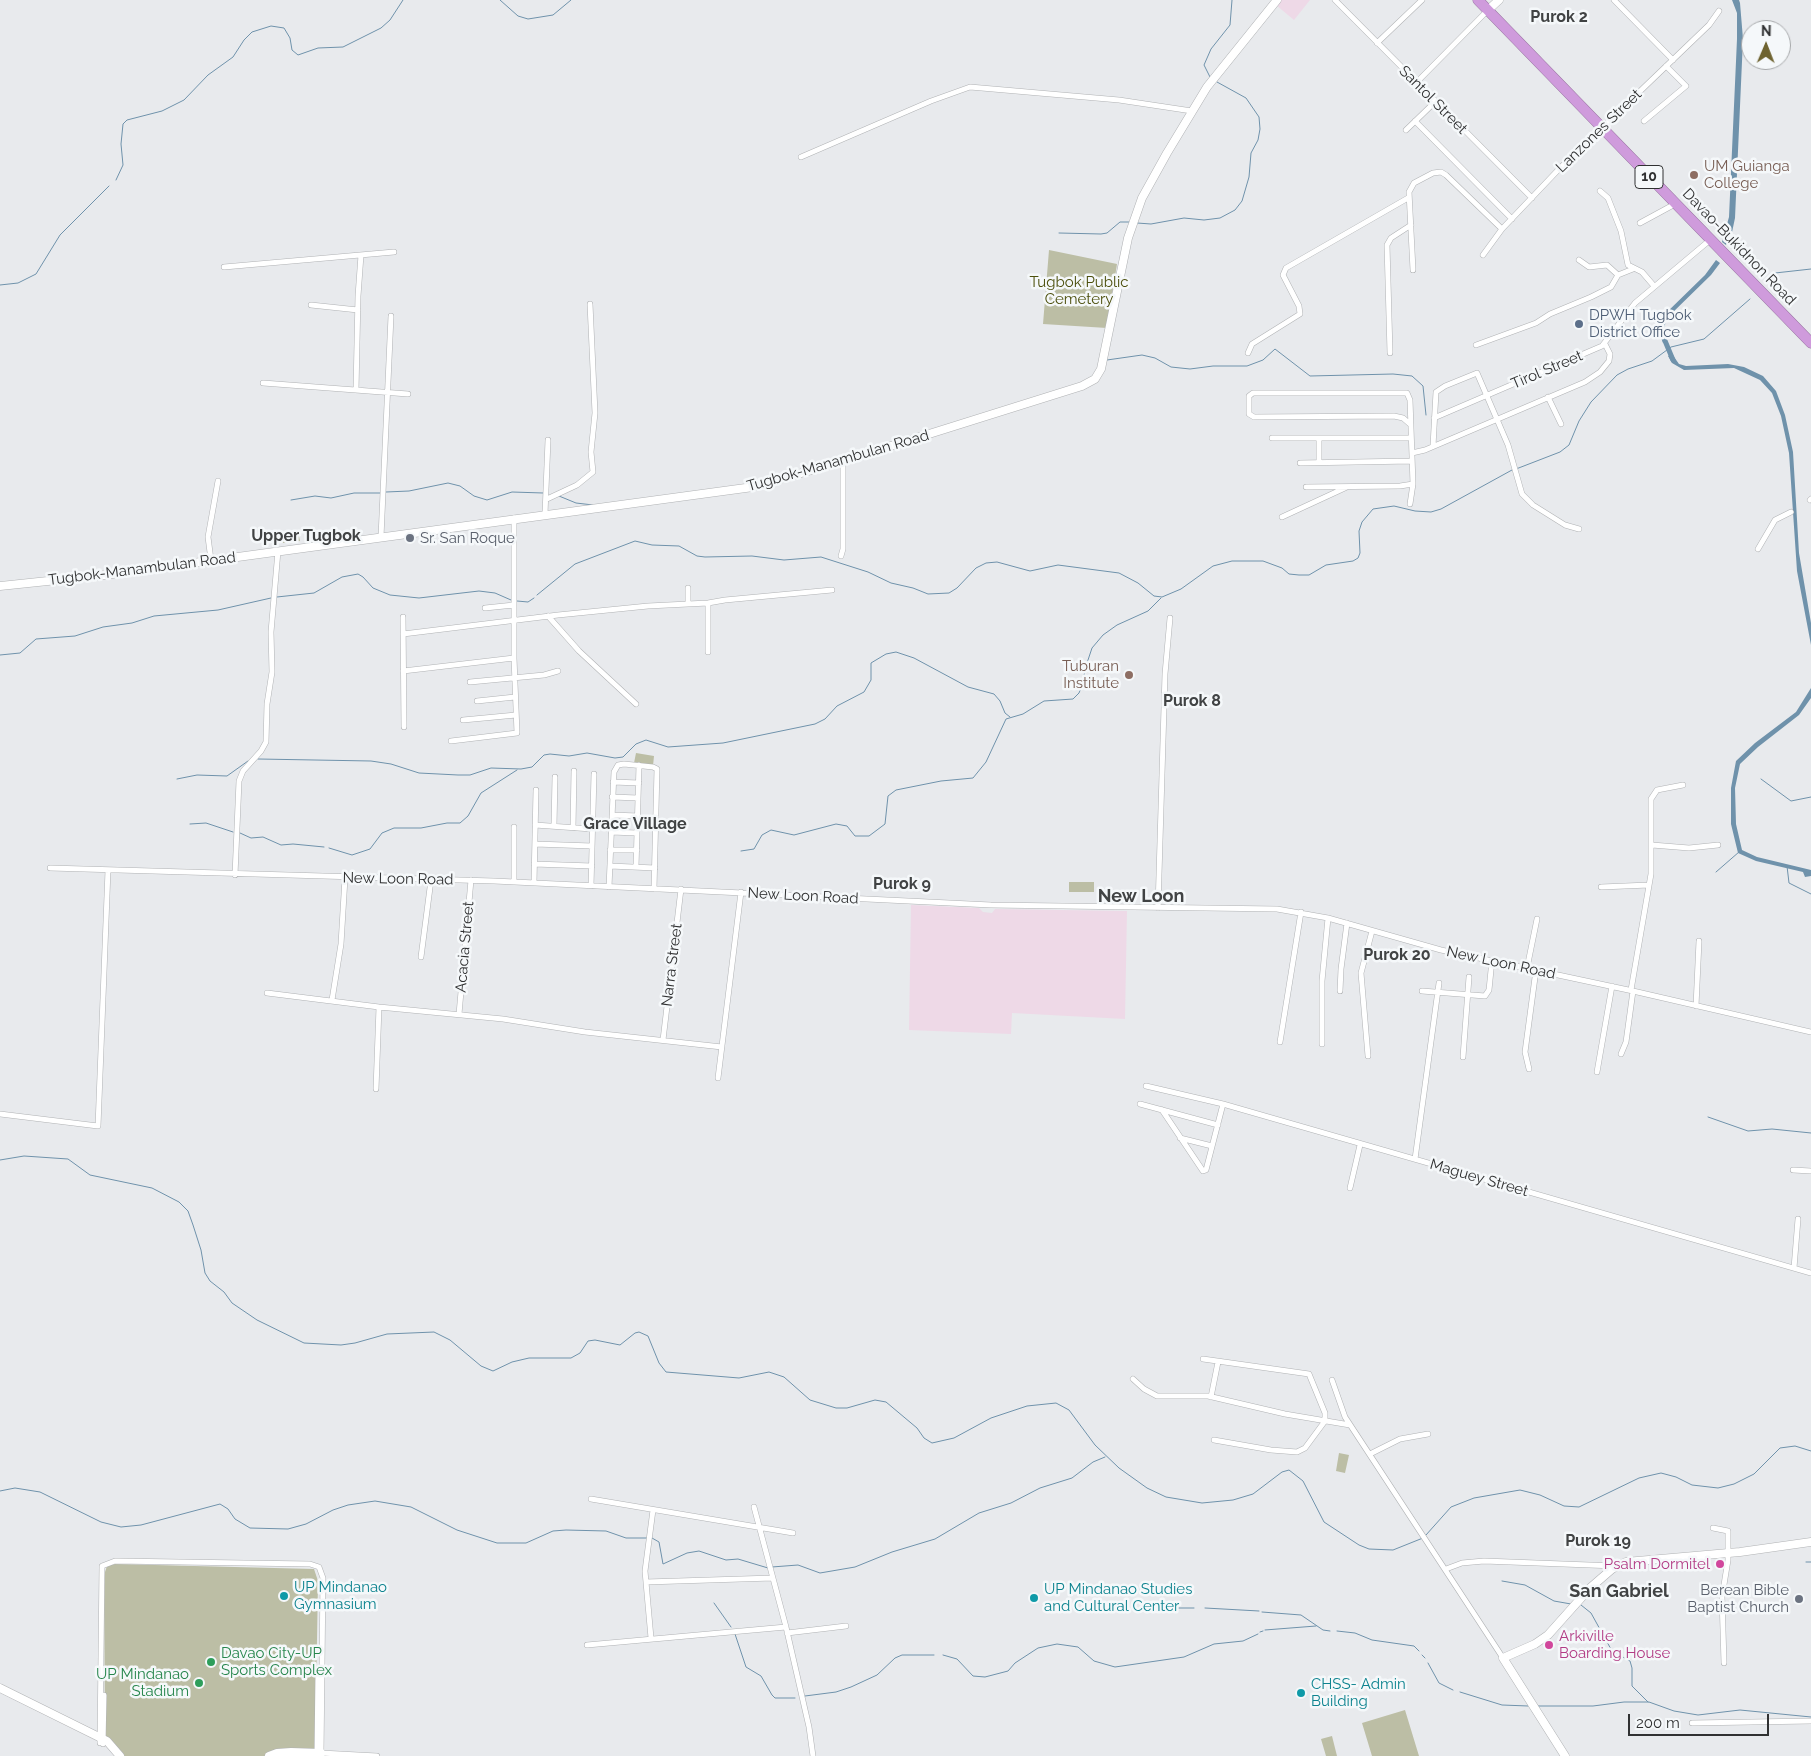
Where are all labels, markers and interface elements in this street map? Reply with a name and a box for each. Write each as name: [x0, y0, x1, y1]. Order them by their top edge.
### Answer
district label: Purok 2: [1530, 7, 1588, 27]
north arrow: [1741, 20, 1791, 70]
text: N: [1761, 23, 1772, 39]
street label: Santol Street: [1395, 62, 1471, 138]
street label: Lanzones Street: [1552, 86, 1646, 176]
place label: UM Guianga College: [1704, 157, 1790, 192]
road number: 10: [1635, 166, 1663, 188]
marker: UM Guianga College: [1688, 169, 1700, 181]
street label: Davao-Bukidnon Road: [1679, 185, 1799, 309]
park label: Tugbok Public Cemetery: [1029, 273, 1129, 308]
place label: DPWH Tugbok District Office: [1589, 306, 1692, 341]
marker: DPWH Tugbok District Office: [1573, 318, 1585, 330]
street label: Tirol Street: [1509, 347, 1585, 393]
street label: Tugbok-Manambulan Road: [745, 426, 931, 496]
district label: Upper Tugbok: [251, 526, 361, 546]
place label: Sr. San Roque: [420, 529, 515, 547]
marker: Sr. San Roque: [404, 532, 416, 544]
street label: Tugbok-Manambulan Road: [47, 549, 237, 589]
place label: Tuburan Institute: [1062, 657, 1119, 692]
marker: Tuburan Institute: [1123, 669, 1135, 681]
district label: Purok 8: [1163, 691, 1221, 711]
district label: Grace Village: [583, 814, 687, 834]
street label: New Loon Road: [342, 869, 454, 889]
district label: Purok 9: [873, 874, 931, 894]
street label: New Loon Road: [747, 884, 859, 908]
district label: New Loon: [1098, 886, 1184, 908]
street label: Acacia Street: [452, 901, 478, 993]
street label: Narra Street: [658, 922, 686, 1008]
street label: New Loon Road: [1445, 943, 1557, 983]
district label: Purok 20: [1363, 945, 1431, 965]
street label: Maguey Street: [1428, 1155, 1530, 1201]
district label: Purok 19: [1565, 1531, 1631, 1551]
place label: Psalm Dormitel: [1604, 1555, 1710, 1573]
marker: Psalm Dormitel: [1714, 1558, 1726, 1570]
place label: UP Mindanao Gymnasium: [294, 1578, 387, 1613]
place label: UP Mindanao Studies and Cultural Center: [1044, 1580, 1192, 1615]
district label: San Gabriel: [1569, 1581, 1669, 1603]
place label: Berean Bible Baptist Church: [1687, 1581, 1789, 1616]
marker: UP Mindanao Gymnasium: [278, 1590, 290, 1602]
marker: UP Mindanao Studies and Cultural Center: [1028, 1592, 1040, 1604]
marker: Berean Bible Baptist Church: [1793, 1593, 1805, 1605]
place label: Arkiville Boarding House: [1559, 1627, 1670, 1662]
marker: Arkiville Boarding House: [1543, 1639, 1555, 1651]
place label: Davao City-UP Sports Complex: [221, 1644, 332, 1679]
marker: Davao City-UP Sports Complex: [205, 1656, 217, 1668]
place label: UP Mindanao Stadium: [96, 1665, 189, 1700]
place label: CHSS- Admin Building: [1311, 1675, 1406, 1710]
marker: UP Mindanao Stadium: [193, 1677, 205, 1689]
marker: CHSS- Admin Building: [1295, 1687, 1307, 1699]
scale bar: [1631, 1704, 1772, 1736]
text: 200 m: [1636, 1714, 1680, 1732]

